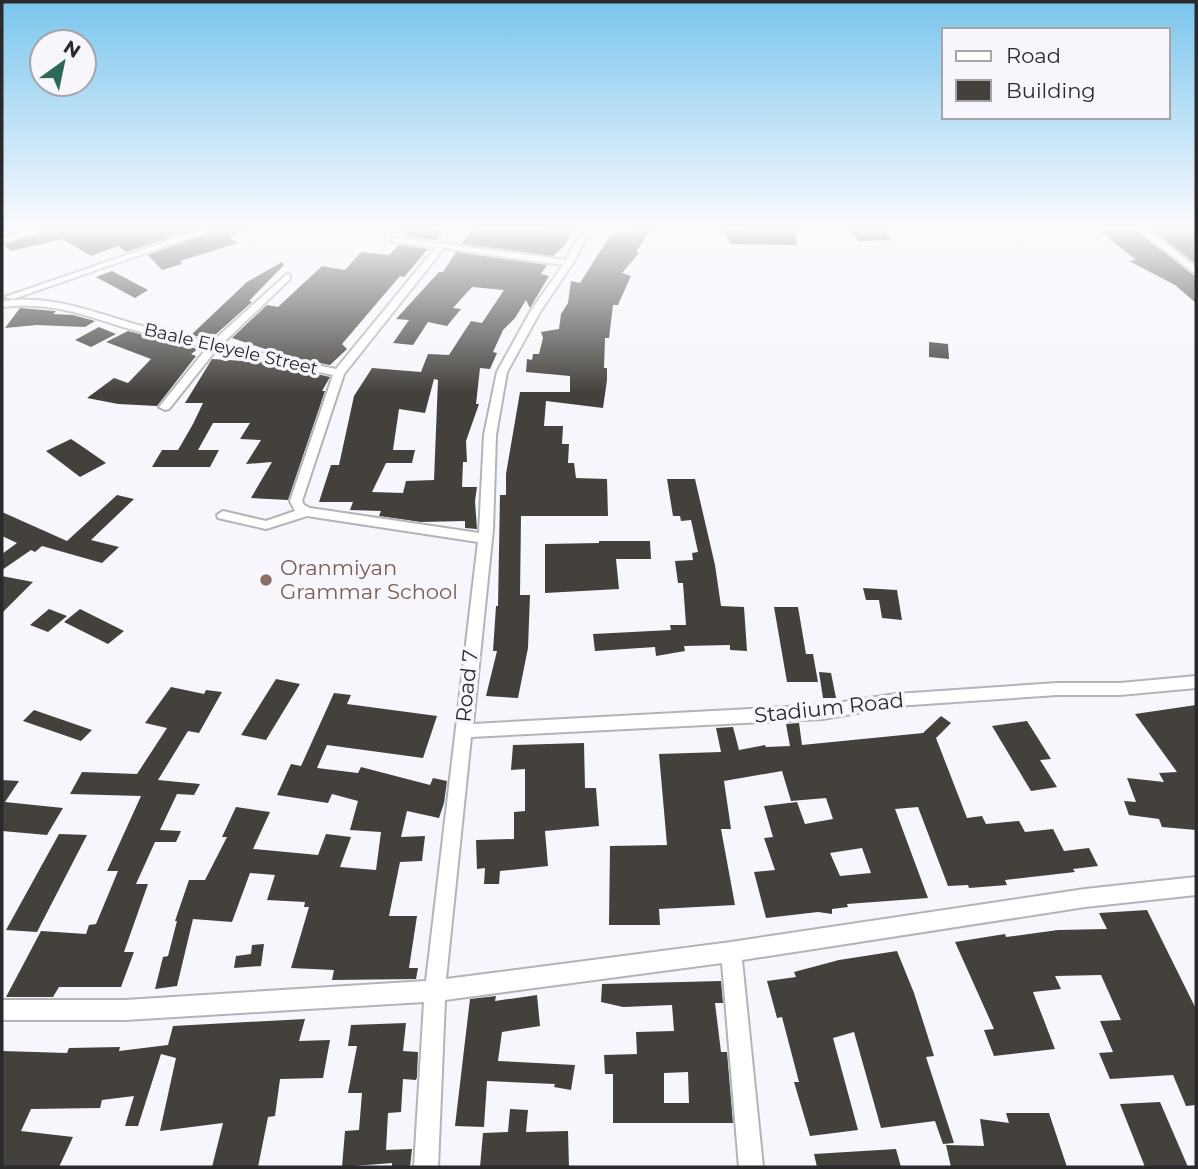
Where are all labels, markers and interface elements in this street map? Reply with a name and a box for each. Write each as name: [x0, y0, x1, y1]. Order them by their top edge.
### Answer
north arrow: [28, 28, 98, 98]
legend: [942, 28, 1170, 119]
text: N: [59, 35, 85, 63]
text: Road: [1006, 43, 1061, 68]
text: Building: [1006, 78, 1096, 103]
street label: Baale Eleyele Street: [142, 318, 320, 380]
place label: Oranmiyan Grammar School: [280, 555, 458, 604]
marker: Oranmiyan Grammar School: [258, 572, 274, 588]
street label: Road 7: [450, 648, 483, 723]
street label: Stadium Road: [753, 687, 905, 728]

